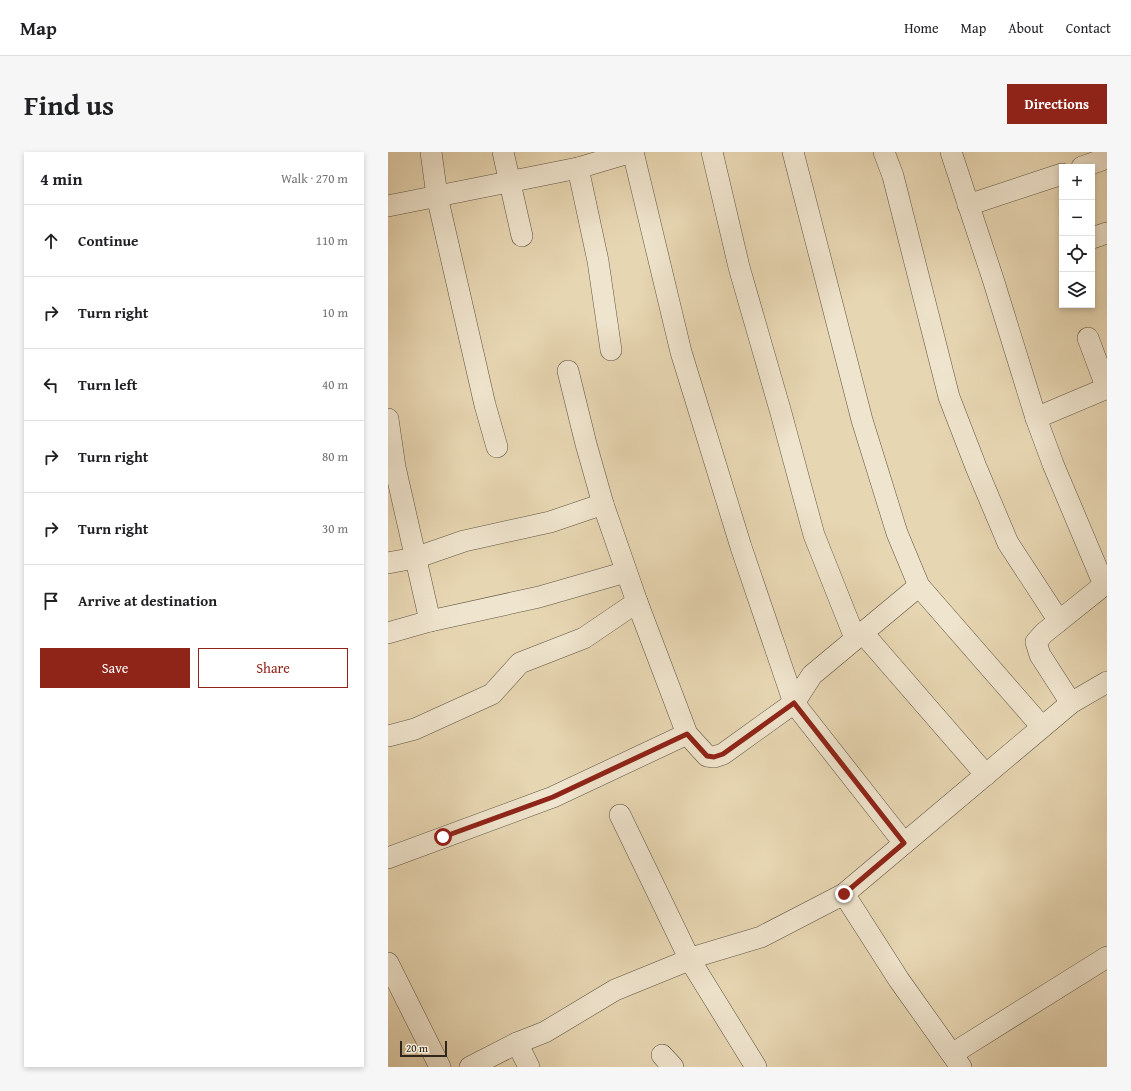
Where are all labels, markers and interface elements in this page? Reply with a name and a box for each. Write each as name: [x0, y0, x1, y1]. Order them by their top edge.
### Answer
text: Map: [20, 14, 57, 42]
text: Home: [904, 18, 939, 38]
text: Map: [961, 18, 986, 38]
text: About: [1008, 18, 1044, 38]
text: Contact: [1066, 18, 1111, 38]
text: Find us: [24, 84, 114, 125]
button: Directions: [1007, 84, 1107, 124]
map controls: [1059, 164, 1095, 308]
button: +: [1059, 164, 1095, 200]
text: 4 min: [40, 166, 82, 191]
text: Walk · 270 m: [281, 169, 348, 188]
button: −: [1059, 200, 1095, 236]
icon: ahead: [40, 230, 62, 252]
text: Continue: [78, 230, 139, 251]
text: 110 m: [316, 231, 348, 250]
button: locate: [1059, 236, 1095, 272]
button: layers: [1059, 272, 1095, 308]
icon: right: [40, 302, 62, 324]
text: Turn right: [78, 302, 149, 323]
text: 10 m: [322, 303, 348, 322]
icon: left: [40, 374, 62, 396]
text: Turn left: [78, 374, 137, 395]
text: 40 m: [322, 375, 348, 394]
icon: right: [40, 446, 62, 468]
text: Turn right: [78, 446, 149, 467]
text: 80 m: [322, 447, 348, 466]
icon: right: [40, 518, 62, 540]
text: Turn right: [78, 518, 149, 539]
text: 30 m: [322, 519, 348, 538]
icon: arrive: [40, 590, 62, 612]
text: Arrive at destination: [78, 590, 217, 611]
button: Save: [40, 648, 190, 688]
button: Share: [198, 648, 348, 688]
route start: [434, 828, 452, 846]
route end: [835, 885, 853, 903]
scale bar: [400, 1039, 447, 1058]
text: 20 m: [406, 1040, 428, 1056]

